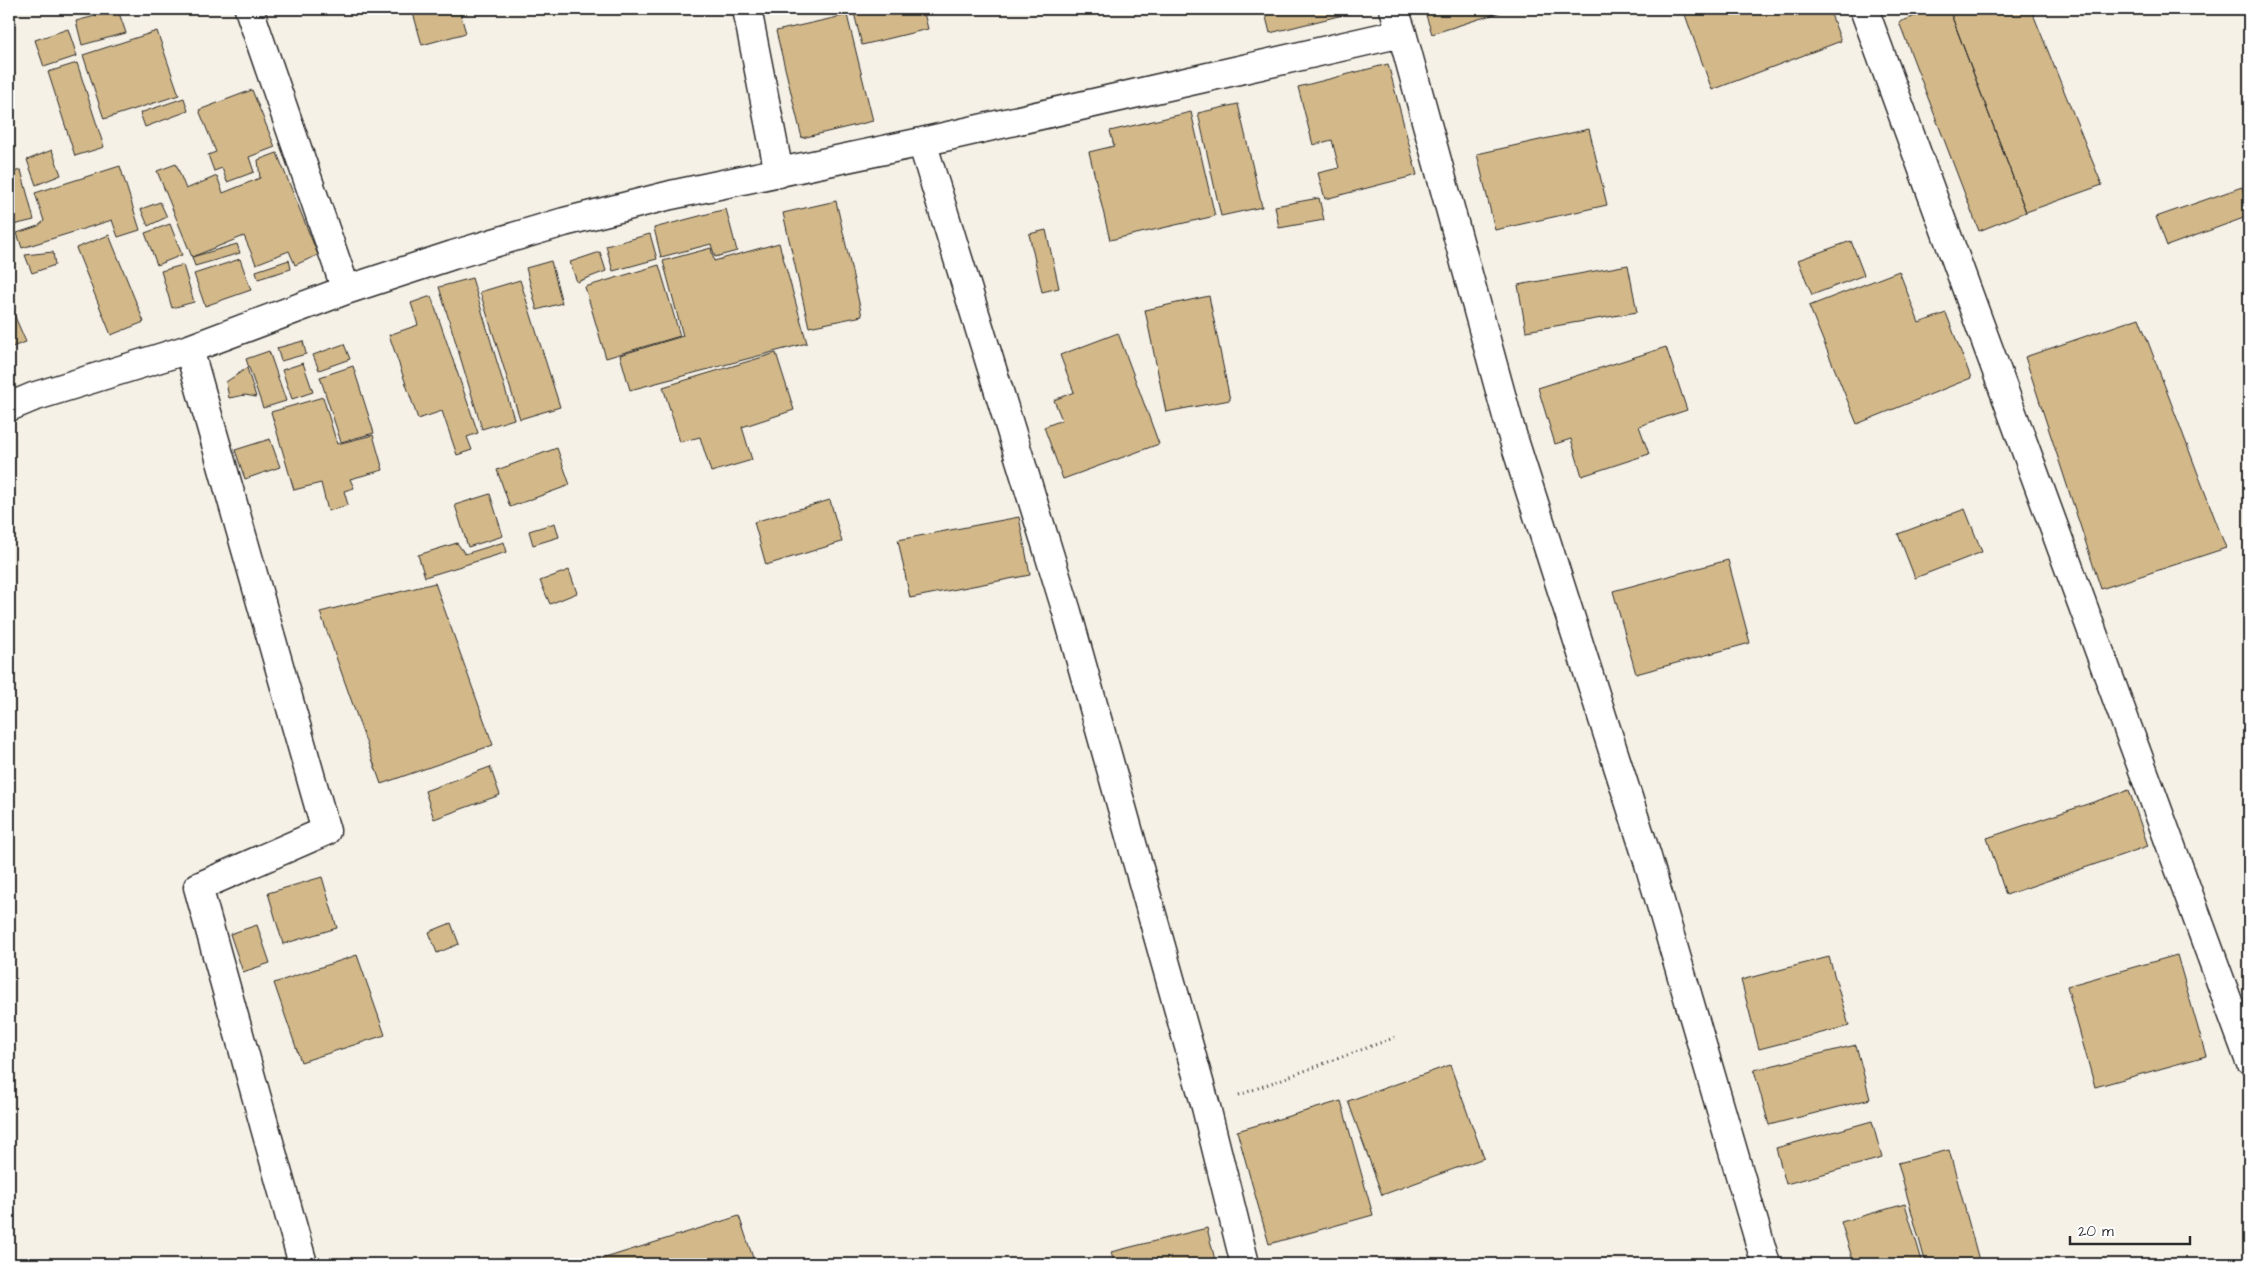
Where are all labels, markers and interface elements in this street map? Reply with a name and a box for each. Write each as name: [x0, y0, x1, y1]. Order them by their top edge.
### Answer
scale bar: [2070, 1213, 2190, 1245]
text: 20 m: [2078, 1221, 2114, 1242]

